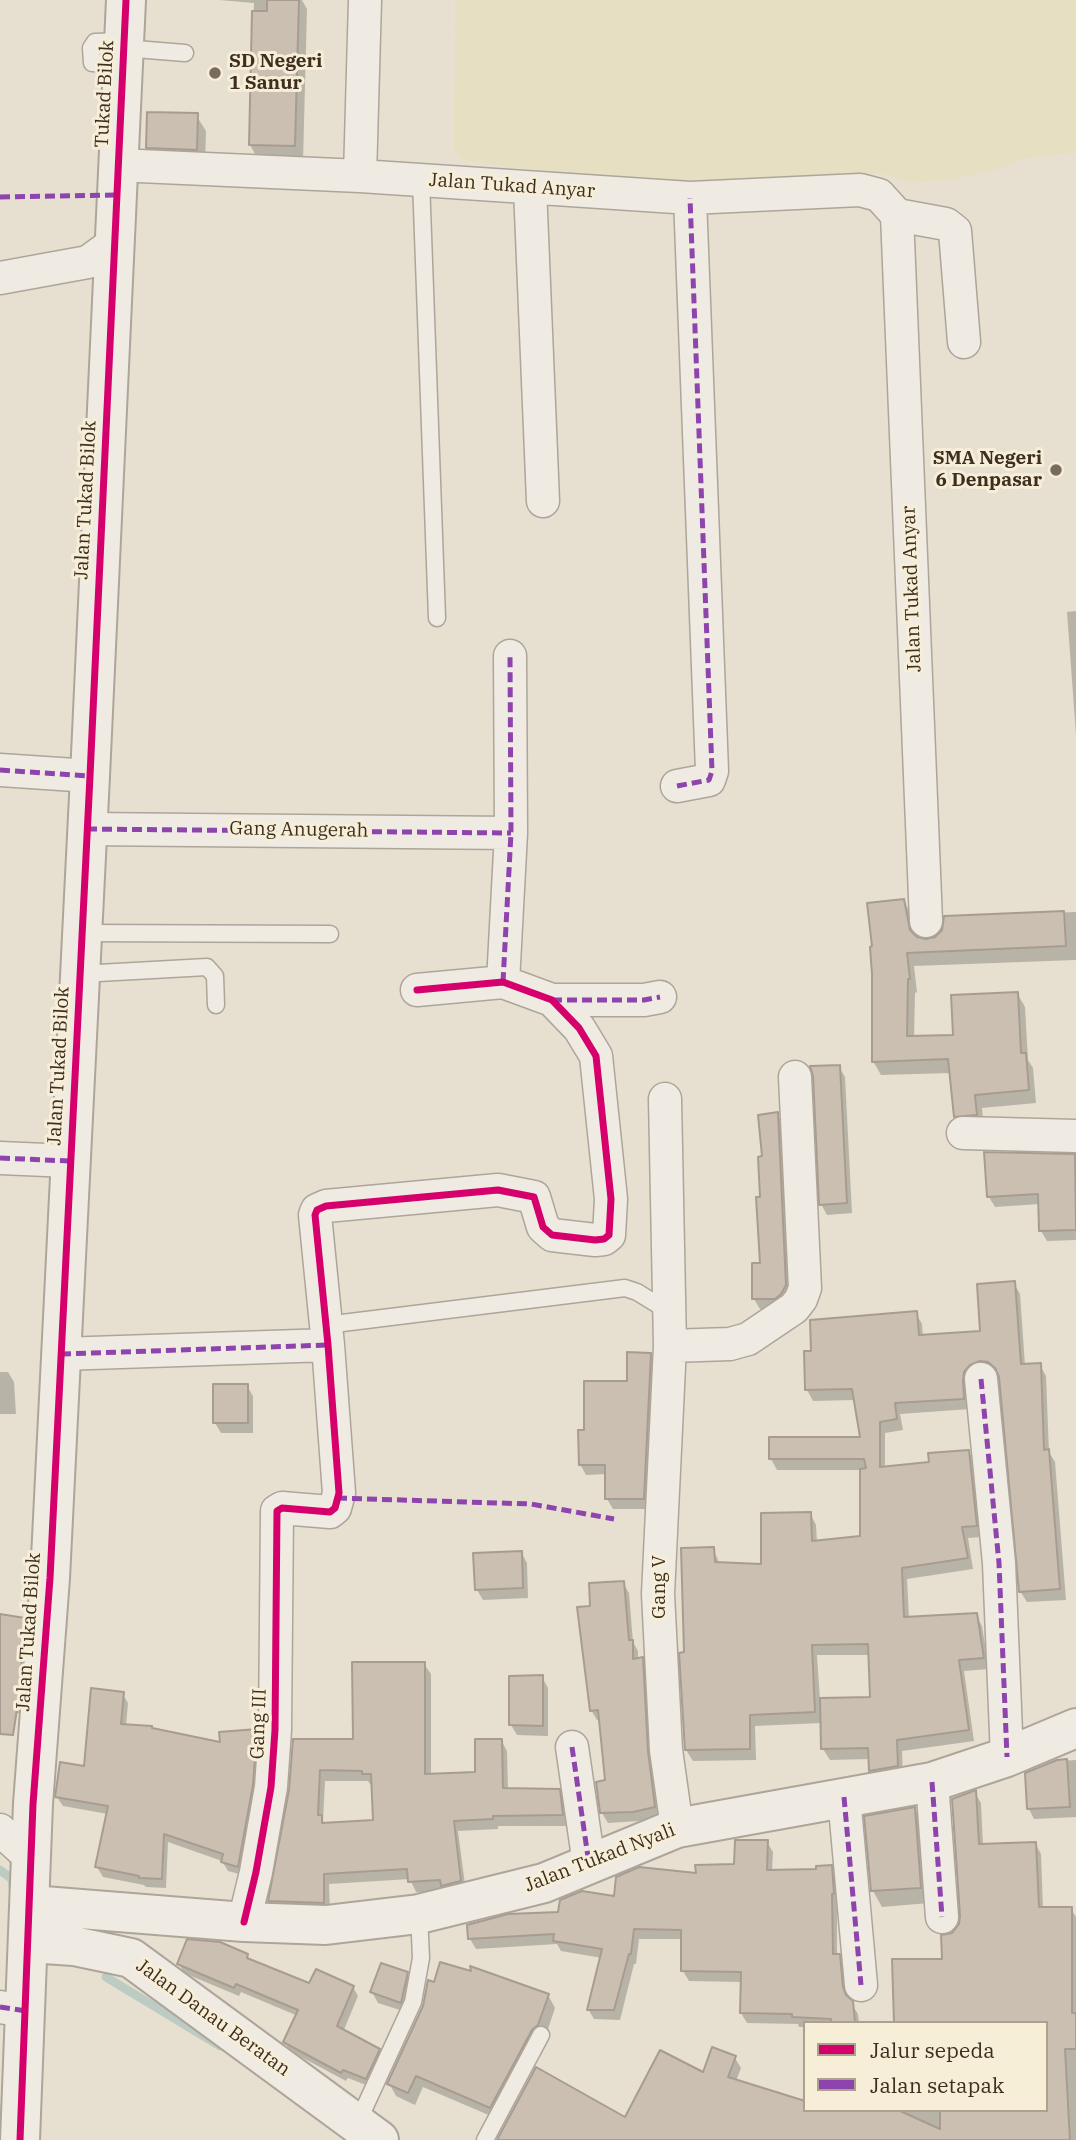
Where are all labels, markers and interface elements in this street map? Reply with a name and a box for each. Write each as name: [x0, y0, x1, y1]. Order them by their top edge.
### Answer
street label: Tukad Bilok: [91, 40, 119, 148]
place label: SD Negeri 1 Sanur: [229, 51, 322, 95]
marker: SD Negeri 1 Sanur: [207, 65, 223, 81]
street label: Jalan Tukad Anyar: [428, 169, 596, 203]
street label: Jalan Tukad Bilok: [70, 420, 102, 580]
place label: SMA Negeri 6 Denpasar: [933, 448, 1042, 492]
marker: SMA Negeri 6 Denpasar: [1048, 462, 1064, 478]
street label: Jalan Tukad Anyar: [898, 505, 926, 673]
street label: Gang Anugerah: [229, 817, 369, 843]
street label: Jalan Tukad Bilok: [43, 986, 75, 1146]
street label: Jalan Tukad Bilok: [12, 1552, 46, 1712]
street label: Gang V: [649, 1555, 671, 1619]
street label: Gang III: [246, 1688, 272, 1760]
street label: Jalan Tukad Nyali: [521, 1819, 679, 1897]
street label: Jalan Danau Beratan: [132, 1954, 294, 2082]
legend: [803, 2021, 1048, 2112]
text: Jalur sepeda: [870, 2036, 995, 2064]
text: Jalan setapak: [870, 2071, 1004, 2099]

